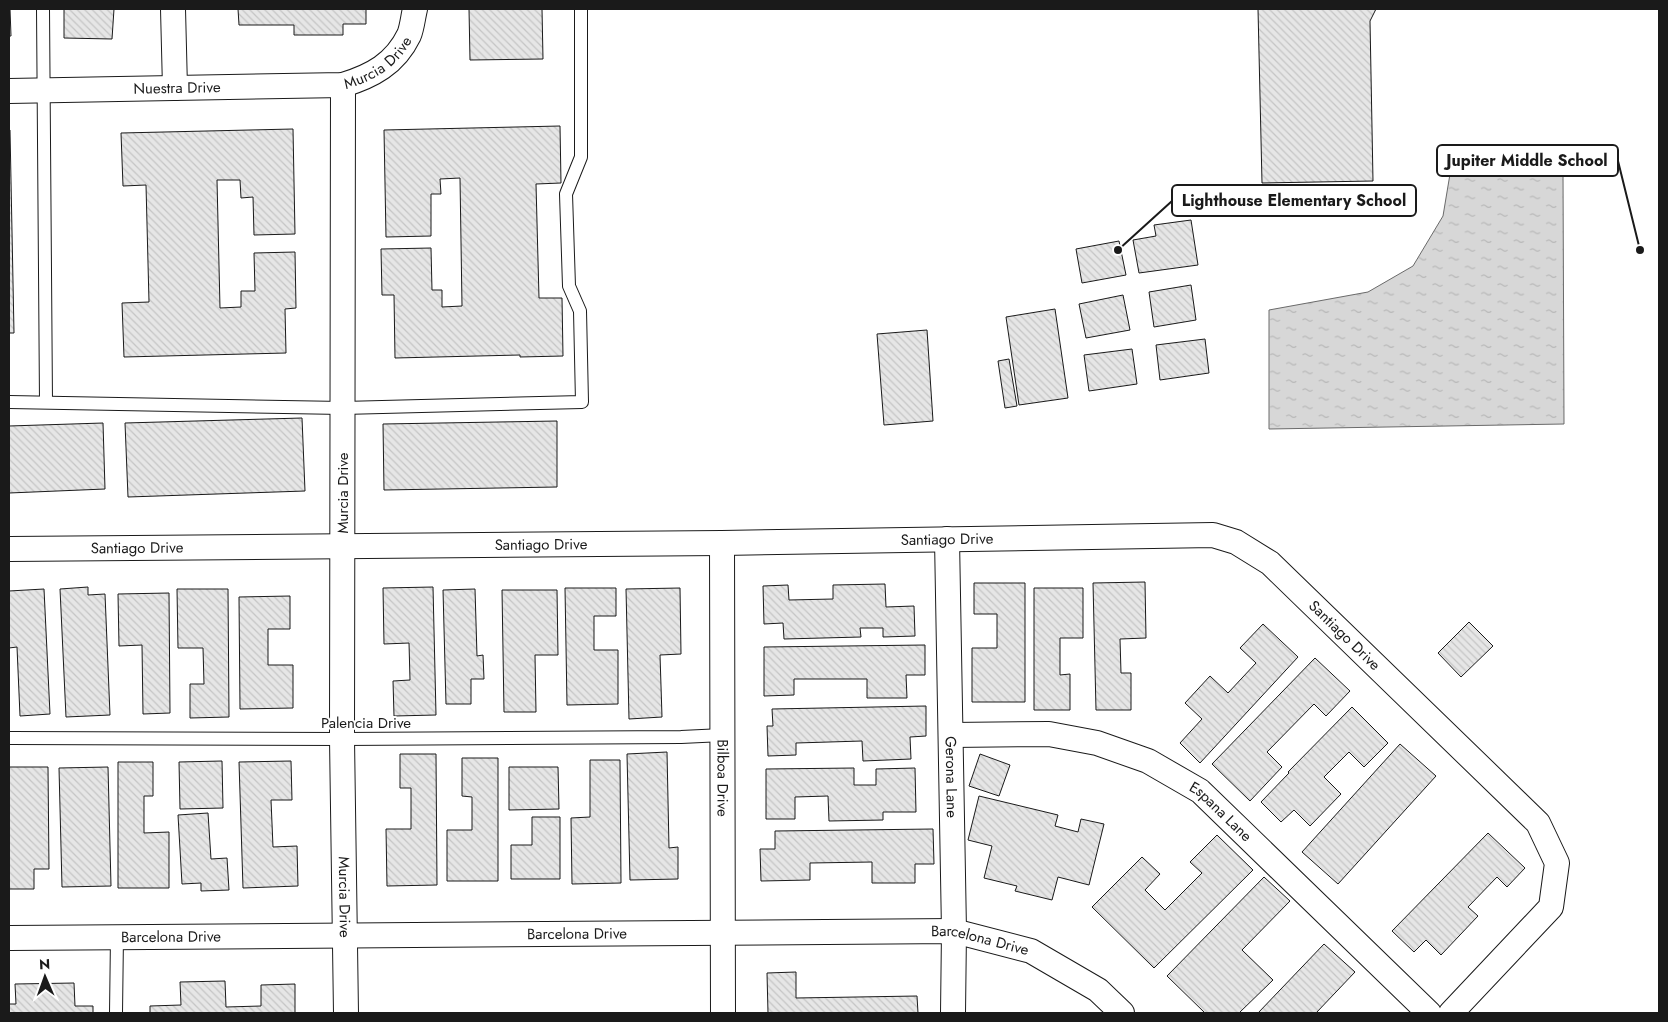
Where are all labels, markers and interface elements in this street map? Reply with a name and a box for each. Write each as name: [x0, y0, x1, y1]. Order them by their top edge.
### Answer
street label: Murcia Drive: [341, 32, 417, 95]
street label: Nuestra Drive: [133, 76, 221, 100]
callout: Jupiter Middle School: [1437, 145, 1618, 176]
text: Jupiter Middle School: [1443, 149, 1608, 172]
callout: Lighthouse Elementary School: [1172, 185, 1416, 216]
text: Lighthouse Elementary School: [1182, 189, 1406, 212]
street label: Murcia Drive: [332, 452, 354, 534]
street label: Santiago Drive: [900, 528, 994, 551]
street label: Santiago Drive: [495, 533, 588, 556]
street label: Santiago Drive: [91, 537, 184, 559]
street label: Santiago Drive: [1304, 595, 1386, 676]
street label: Palencia Drive: [321, 712, 411, 734]
street label: Gerona Lane: [940, 736, 963, 818]
street label: Bilboa Drive: [711, 739, 734, 817]
street label: Espana Lane: [1185, 776, 1257, 847]
street label: Murcia Drive: [333, 856, 356, 938]
street label: Barcelona Drive: [931, 920, 1032, 961]
street label: Barcelona Drive: [527, 922, 627, 945]
street label: Barcelona Drive: [121, 925, 221, 948]
north arrow: [20, 952, 70, 1002]
text: N: [39, 954, 50, 974]

